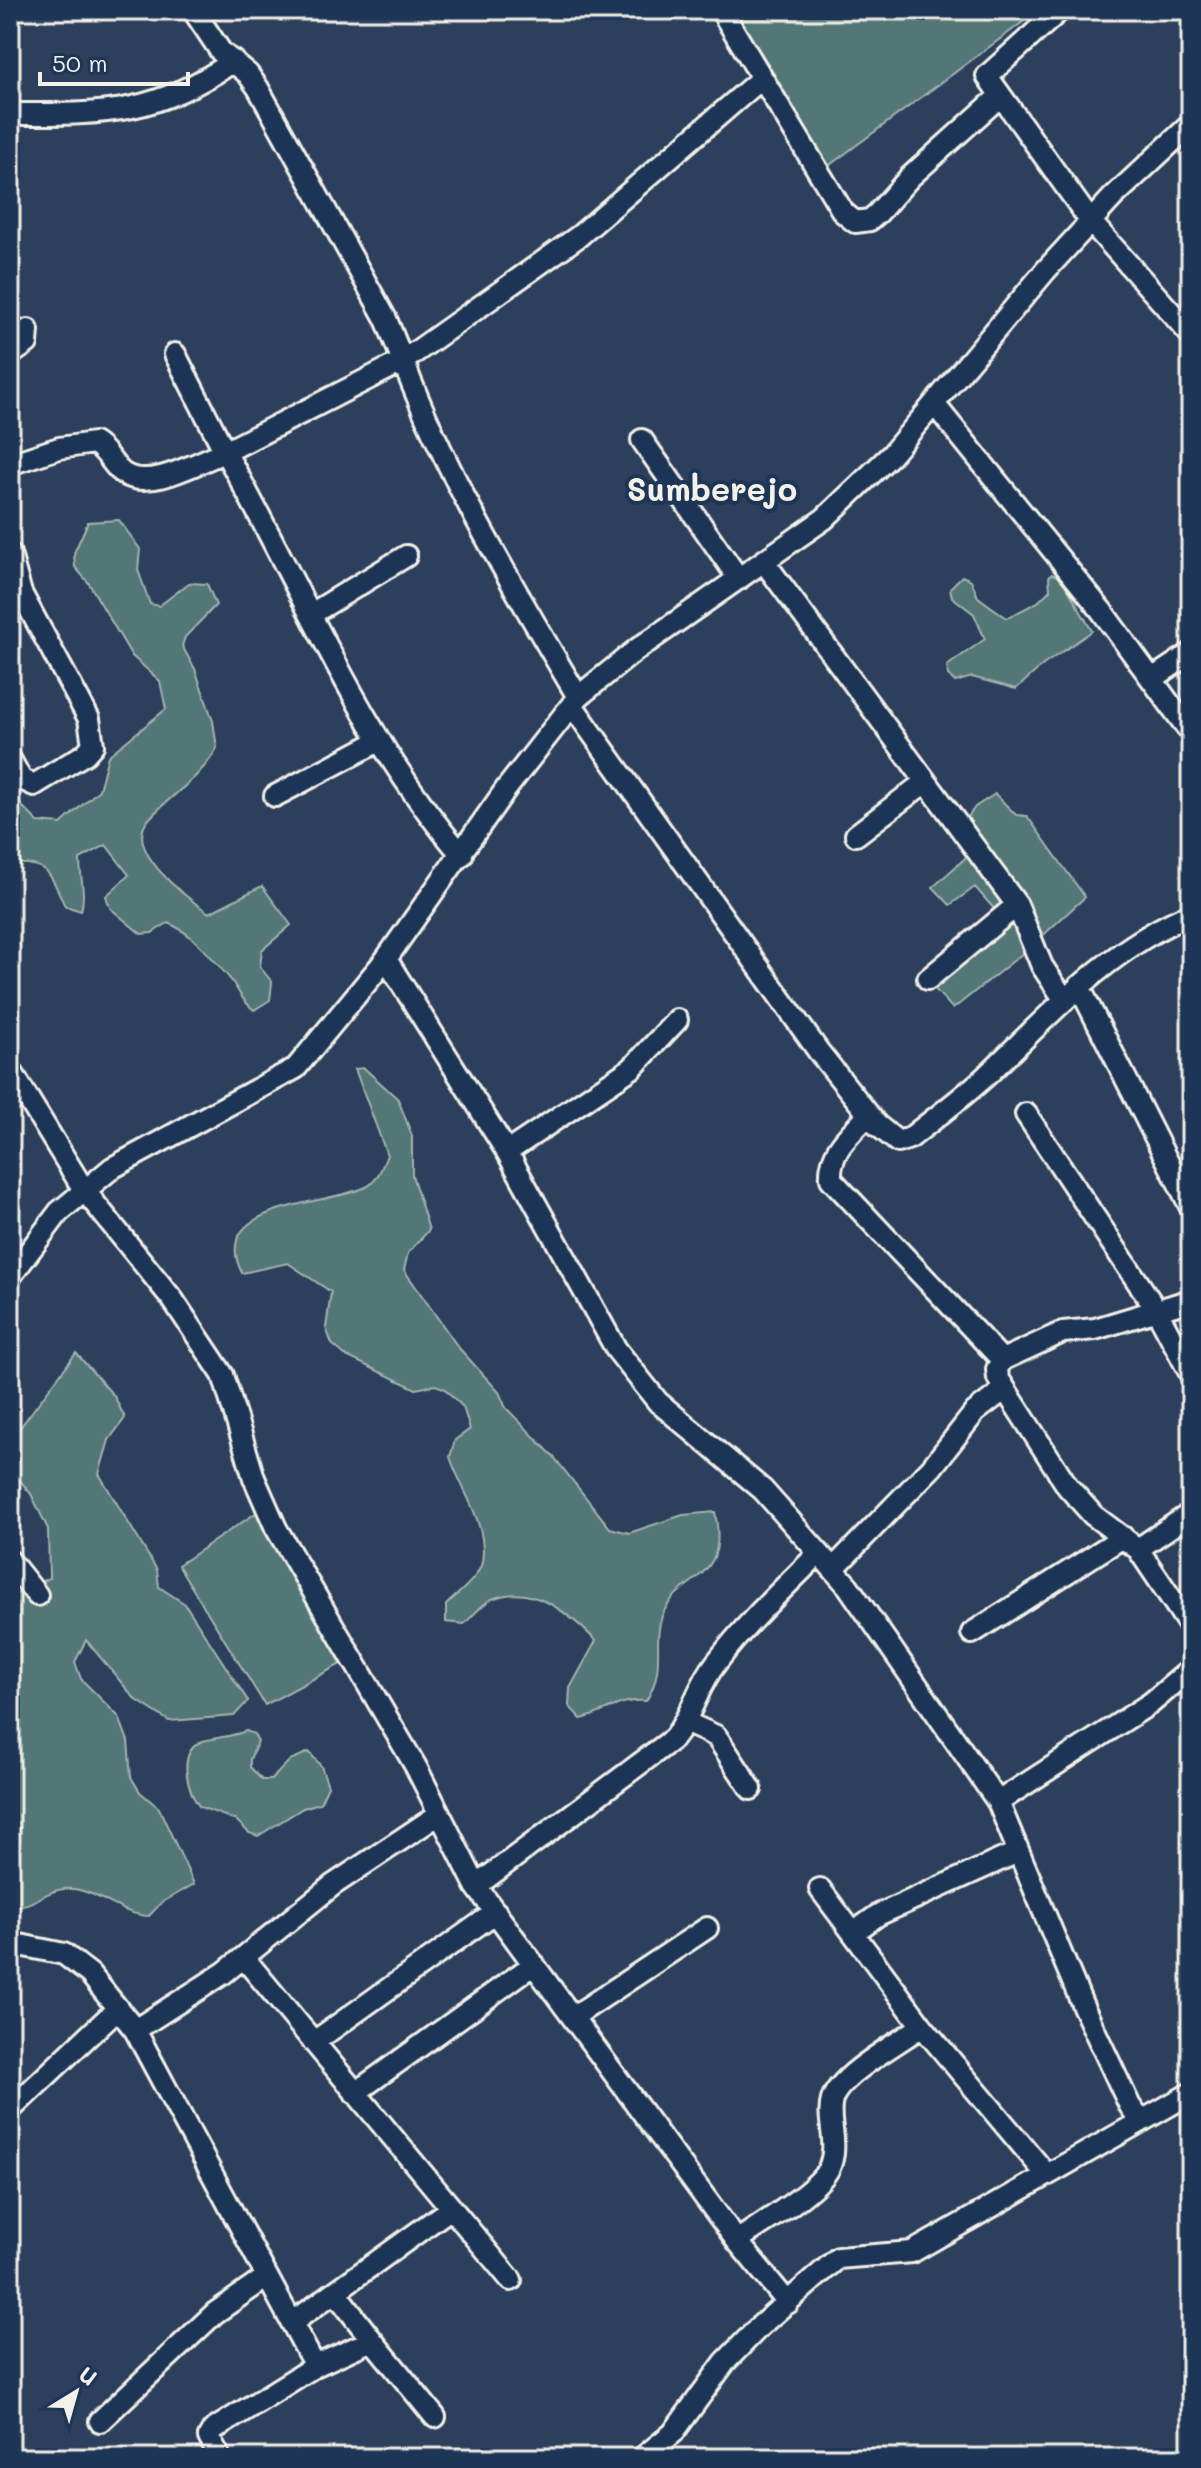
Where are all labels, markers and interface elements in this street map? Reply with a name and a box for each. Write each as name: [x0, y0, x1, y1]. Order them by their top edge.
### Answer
scale bar: [40, 36, 188, 86]
text: 50 m: [52, 47, 108, 78]
district label: Sumberejo: [627, 467, 797, 509]
north arrow: [36, 2352, 116, 2432]
text: U: [73, 2359, 103, 2392]

